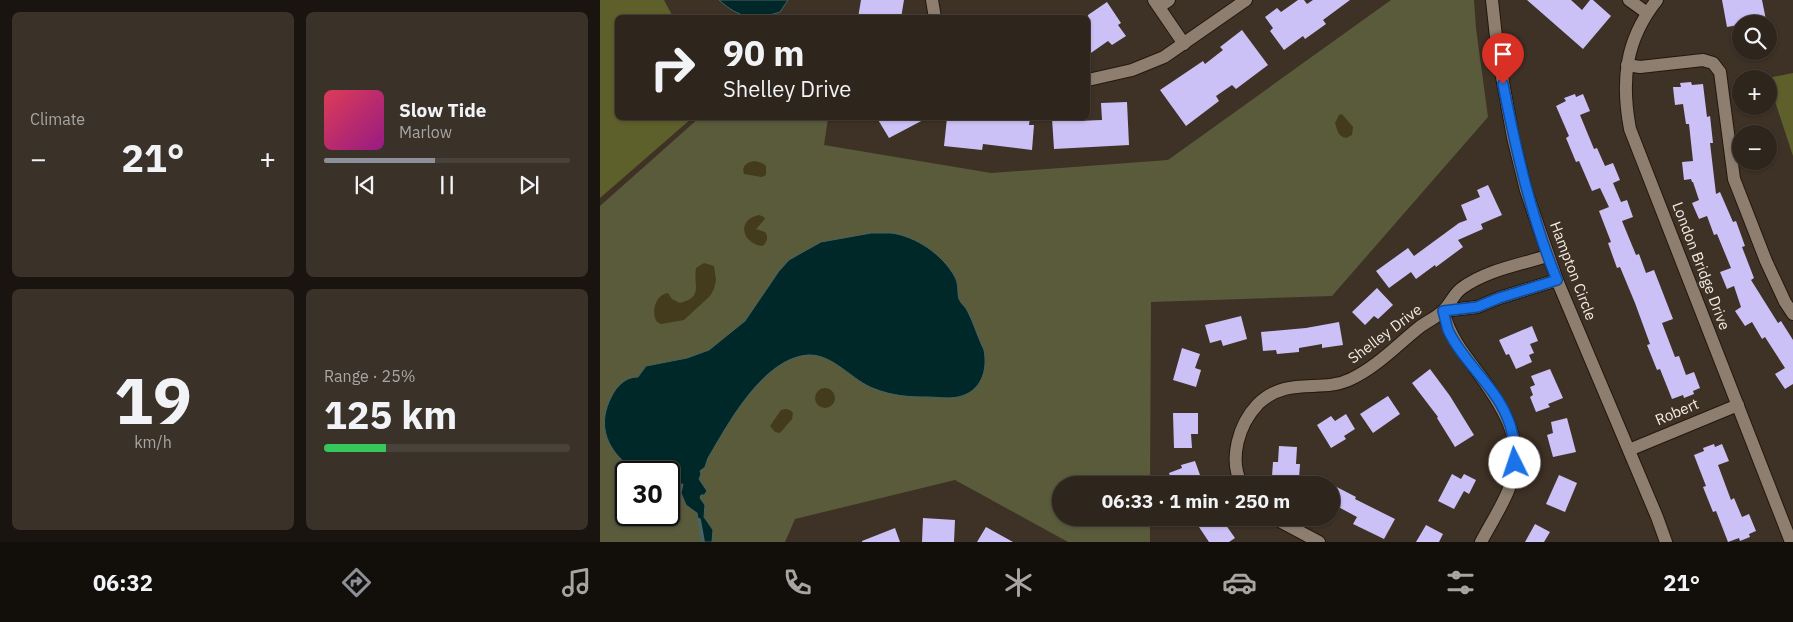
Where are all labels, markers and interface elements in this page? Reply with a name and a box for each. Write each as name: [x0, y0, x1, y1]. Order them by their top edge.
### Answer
map controls: [1732, 15, 1777, 170]
button: search: [1732, 15, 1777, 60]
text: 90 m: [723, 30, 805, 76]
pin: [1482, 33, 1524, 84]
icon: right: [640, 35, 705, 100]
icon: arrive: [1489, 40, 1517, 68]
button: +: [1732, 70, 1777, 115]
text: Shelley Drive: [723, 74, 851, 103]
text: Slow Tide: [399, 98, 486, 122]
text: Climate: [30, 109, 85, 129]
text: Marlow: [399, 122, 452, 142]
button: −: [1732, 125, 1777, 170]
text: 21°: [121, 133, 185, 182]
text: −: [30, 140, 47, 177]
text: +: [259, 140, 276, 177]
icon: previous: [351, 171, 379, 199]
icon: pause: [433, 171, 461, 199]
icon: next: [515, 171, 543, 199]
street label: London Bridge Drive: [1668, 199, 1735, 333]
street label: Hampton Circle: [1546, 219, 1601, 323]
street label: Shelley Drive: [1344, 300, 1425, 368]
text: 19: [114, 357, 192, 442]
text: Range · 25%: [324, 366, 416, 386]
text: 125 km: [324, 390, 457, 439]
street label: Robert: [1652, 394, 1701, 429]
text: km/h: [134, 432, 172, 452]
position arrow: [1488, 436, 1540, 488]
speed limit sign: 30: [615, 461, 680, 526]
text: 06:33 · 1 min · 250 m: [1102, 489, 1290, 513]
icon: directions: [339, 565, 374, 600]
icon: music: [559, 565, 594, 600]
icon: phone: [780, 565, 815, 600]
icon: climate: [1001, 565, 1036, 600]
icon: car: [1222, 565, 1257, 600]
icon: filters: [1443, 565, 1478, 600]
text: 06:32: [93, 568, 153, 597]
text: 21°: [1663, 568, 1700, 597]

